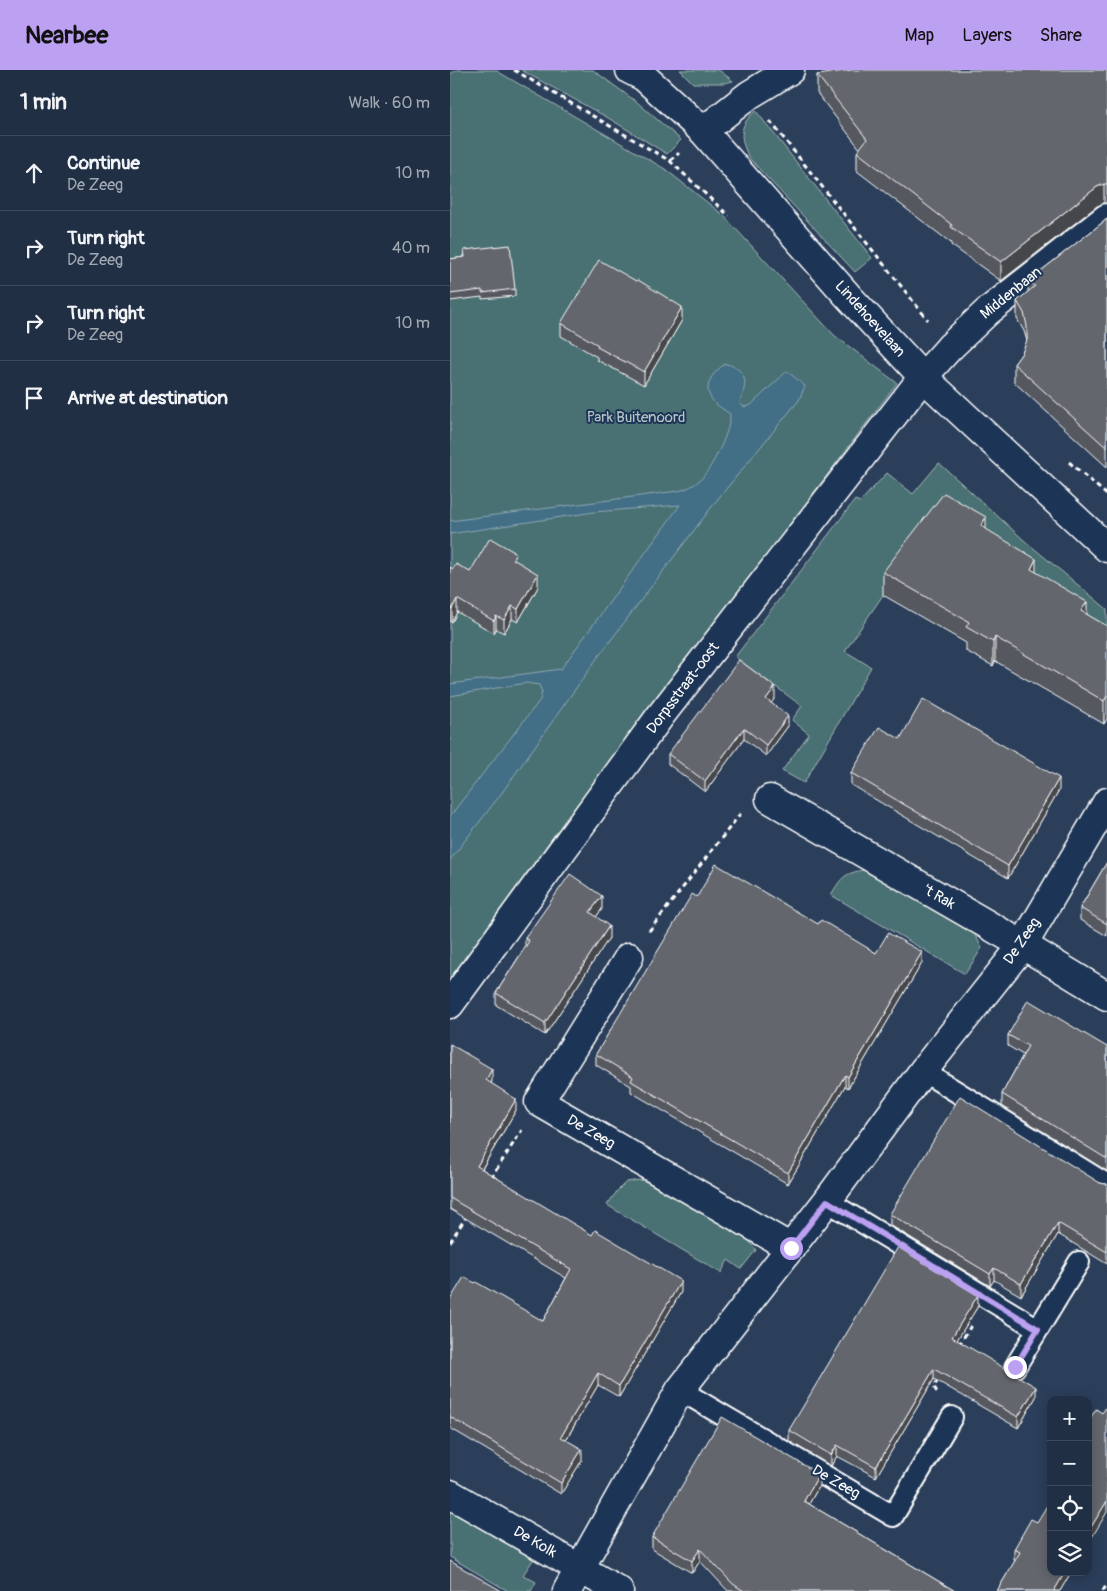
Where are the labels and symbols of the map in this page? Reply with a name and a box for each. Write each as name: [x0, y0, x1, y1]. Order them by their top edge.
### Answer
street label: Middenbaan: [977, 263, 1045, 323]
street label: Lindehoevelaan: [831, 277, 909, 361]
park label: Park Buitenoord: [587, 408, 685, 427]
street label: Dorpsstraat-oost: [642, 638, 724, 737]
street label: 't Rak: [919, 880, 959, 914]
street label: De Zeeg: [999, 914, 1045, 968]
street label: De Zeeg: [563, 1111, 619, 1153]
route start: [780, 1237, 803, 1260]
route end: [1004, 1356, 1027, 1379]
street label: De Zeeg: [808, 1461, 864, 1503]
street label: De Kolk: [510, 1522, 561, 1562]

